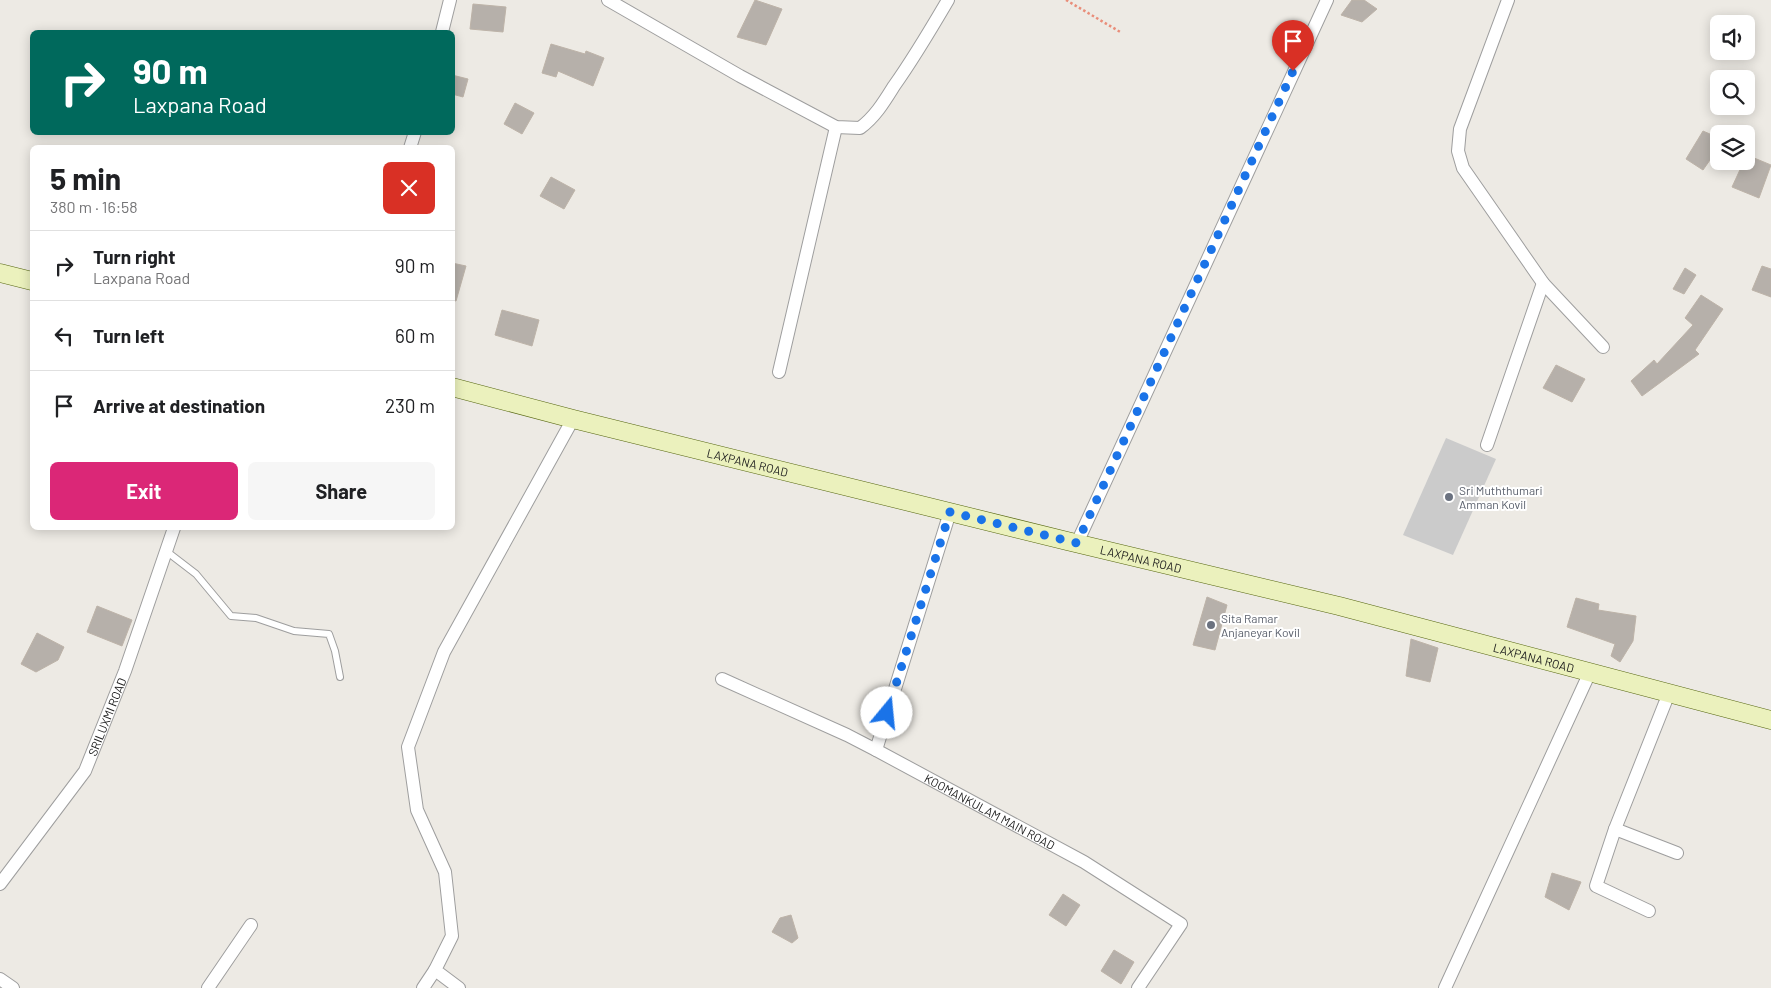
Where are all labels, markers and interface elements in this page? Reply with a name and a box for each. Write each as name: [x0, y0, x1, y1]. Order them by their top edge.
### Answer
map controls: [1710, 15, 1755, 170]
button: sound: [1710, 15, 1755, 60]
pin: [1272, 20, 1314, 71]
icon: arrive: [1279, 27, 1307, 55]
text: 90 m: [133, 49, 208, 91]
icon: right: [50, 50, 115, 115]
button: search: [1710, 70, 1755, 115]
text: Laxpana Road: [133, 91, 267, 117]
button: layers: [1710, 125, 1755, 170]
text: 5 min: [50, 160, 121, 196]
button: close: [383, 162, 435, 214]
text: 380 m · 16:58: [50, 197, 138, 216]
text: Turn right: [93, 245, 175, 268]
icon: right: [50, 252, 78, 280]
text: 90 m: [395, 254, 435, 277]
text: Laxpana Road: [93, 268, 190, 287]
icon: left: [50, 322, 78, 350]
text: Turn left: [93, 324, 164, 347]
text: 60 m: [395, 324, 435, 347]
icon: arrive: [50, 392, 78, 420]
text: Arrive at destination: [93, 394, 265, 417]
text: 230 m: [385, 394, 435, 417]
street label: LAXPANA ROAD: [706, 445, 790, 479]
button: Exit: [50, 462, 238, 520]
button: Share: [248, 462, 435, 520]
place label: Sri Muththumari Amman Kovil: [1459, 483, 1542, 511]
marker: Sri Muththumari Amman Kovil: [1443, 491, 1455, 503]
street label: LAXPANA ROAD: [1099, 542, 1183, 575]
place label: Sita Ramar Anjaneyar Kovil: [1221, 611, 1300, 639]
marker: Sita Ramar Anjaneyar Kovil: [1205, 619, 1217, 631]
street label: LAXPANA ROAD: [1492, 640, 1576, 675]
street label: SRILUXMI ROAD: [85, 676, 129, 758]
position arrow: [860, 686, 912, 738]
street label: KOOMANKULAM MAIN ROAD: [922, 771, 1057, 852]

